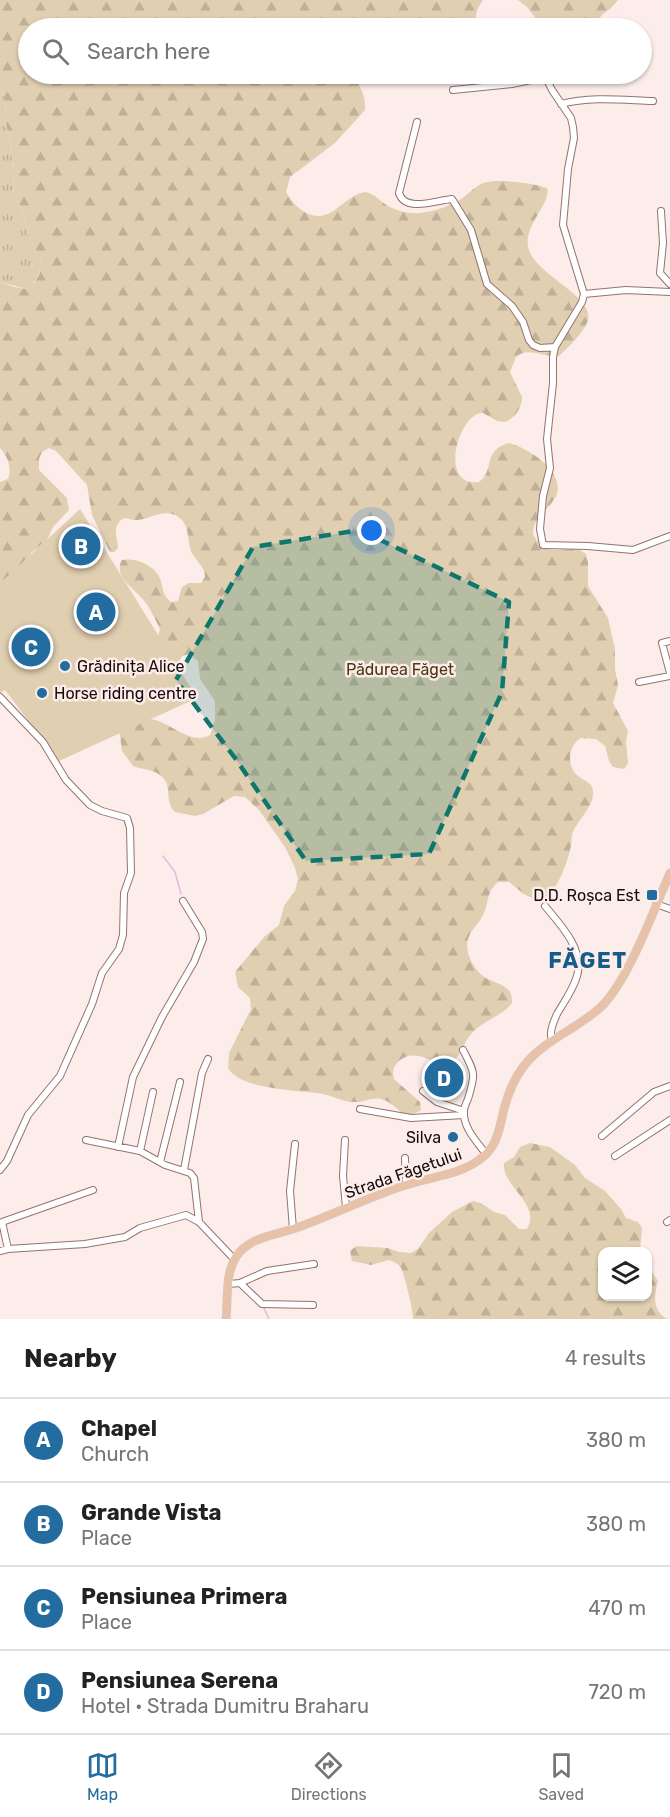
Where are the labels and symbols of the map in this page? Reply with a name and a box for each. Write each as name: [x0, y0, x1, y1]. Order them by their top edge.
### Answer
your location: [357, 516, 386, 545]
pin: B: [62, 524, 100, 568]
pin: A: [76, 590, 116, 634]
pin: C: [12, 624, 51, 670]
place label: Grădinița Alice: [77, 657, 185, 676]
marker: Grădinița Alice: [58, 659, 72, 673]
park label: Pădurea Făget: [346, 660, 454, 679]
place label: Horse riding centre: [54, 684, 197, 703]
marker: Horse riding centre: [35, 686, 49, 700]
place label: D.D. Roșca Est: [533, 886, 640, 905]
marker: D.D. Roșca Est: [645, 888, 659, 902]
district label: FĂGET: [548, 947, 628, 974]
pin: D: [424, 1056, 464, 1100]
place label: Silva: [406, 1128, 441, 1147]
marker: Silva: [446, 1130, 460, 1144]
street label: Strada Făgetului: [342, 1145, 464, 1202]

